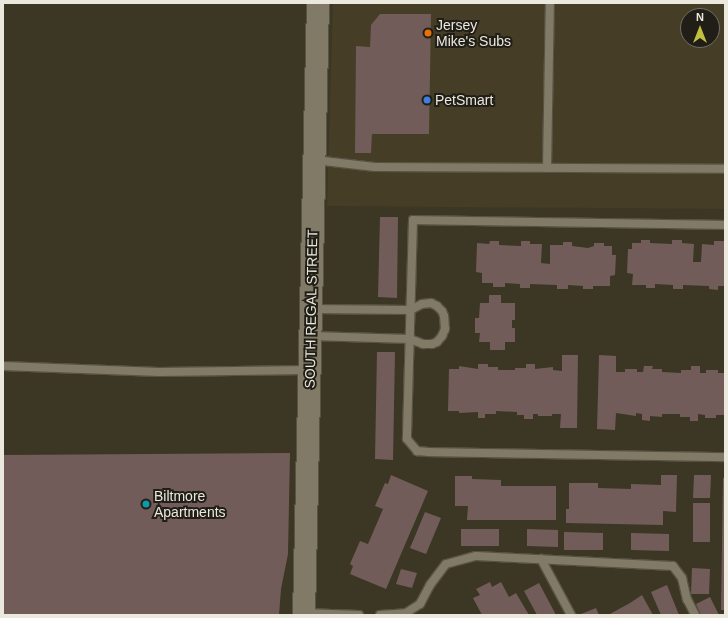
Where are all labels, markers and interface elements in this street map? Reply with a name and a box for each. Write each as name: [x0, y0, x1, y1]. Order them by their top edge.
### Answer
north arrow: [680, 8, 720, 48]
text: N: [696, 11, 704, 23]
place label: Jersey Mike's Subs: [436, 17, 511, 50]
marker: Jersey Mike's Subs: [423, 28, 433, 38]
place label: PetSmart: [435, 92, 493, 108]
marker: PetSmart: [422, 95, 432, 105]
street label: SOUTH REGAL STREET: [301, 229, 321, 389]
place label: Biltmore Apartments: [154, 488, 226, 520]
marker: Biltmore Apartments: [141, 499, 151, 509]

